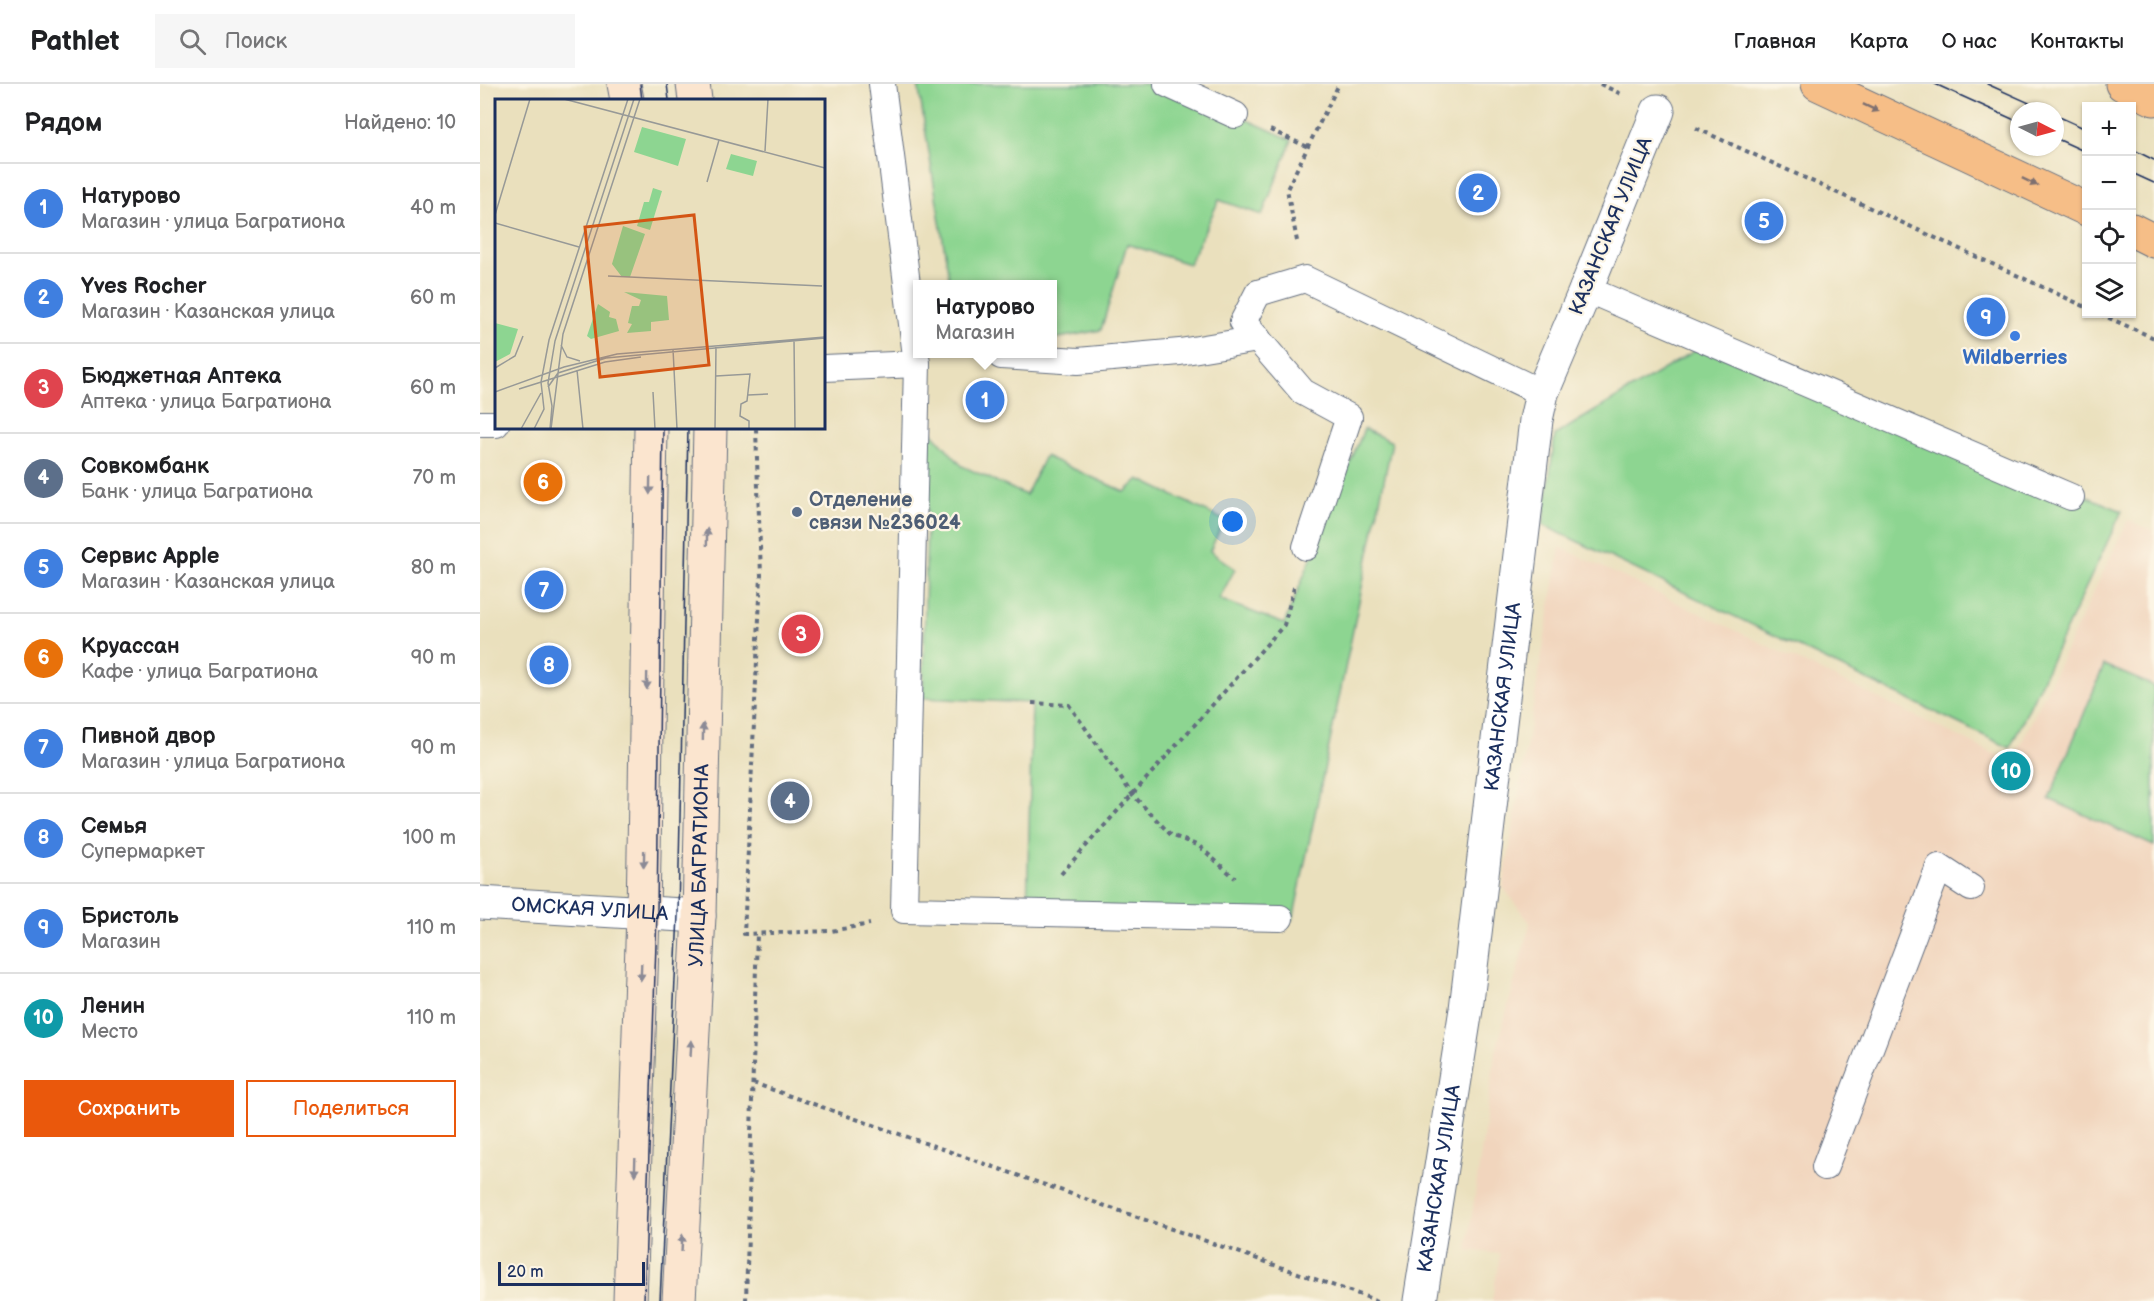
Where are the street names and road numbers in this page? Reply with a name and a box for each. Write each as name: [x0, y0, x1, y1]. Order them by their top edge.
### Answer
street label: КАЗАНСКАЯ УЛИЦА: [1564, 133, 1658, 318]
street label: КАЗАНСКАЯ УЛИЦА: [1480, 600, 1526, 792]
street label: УЛИЦА БАГРАТИОНА: [684, 763, 714, 968]
street label: ОМСКАЯ УЛИЦА: [511, 893, 670, 926]
street label: КАЗАНСКАЯ УЛИЦА: [1413, 1082, 1466, 1274]

